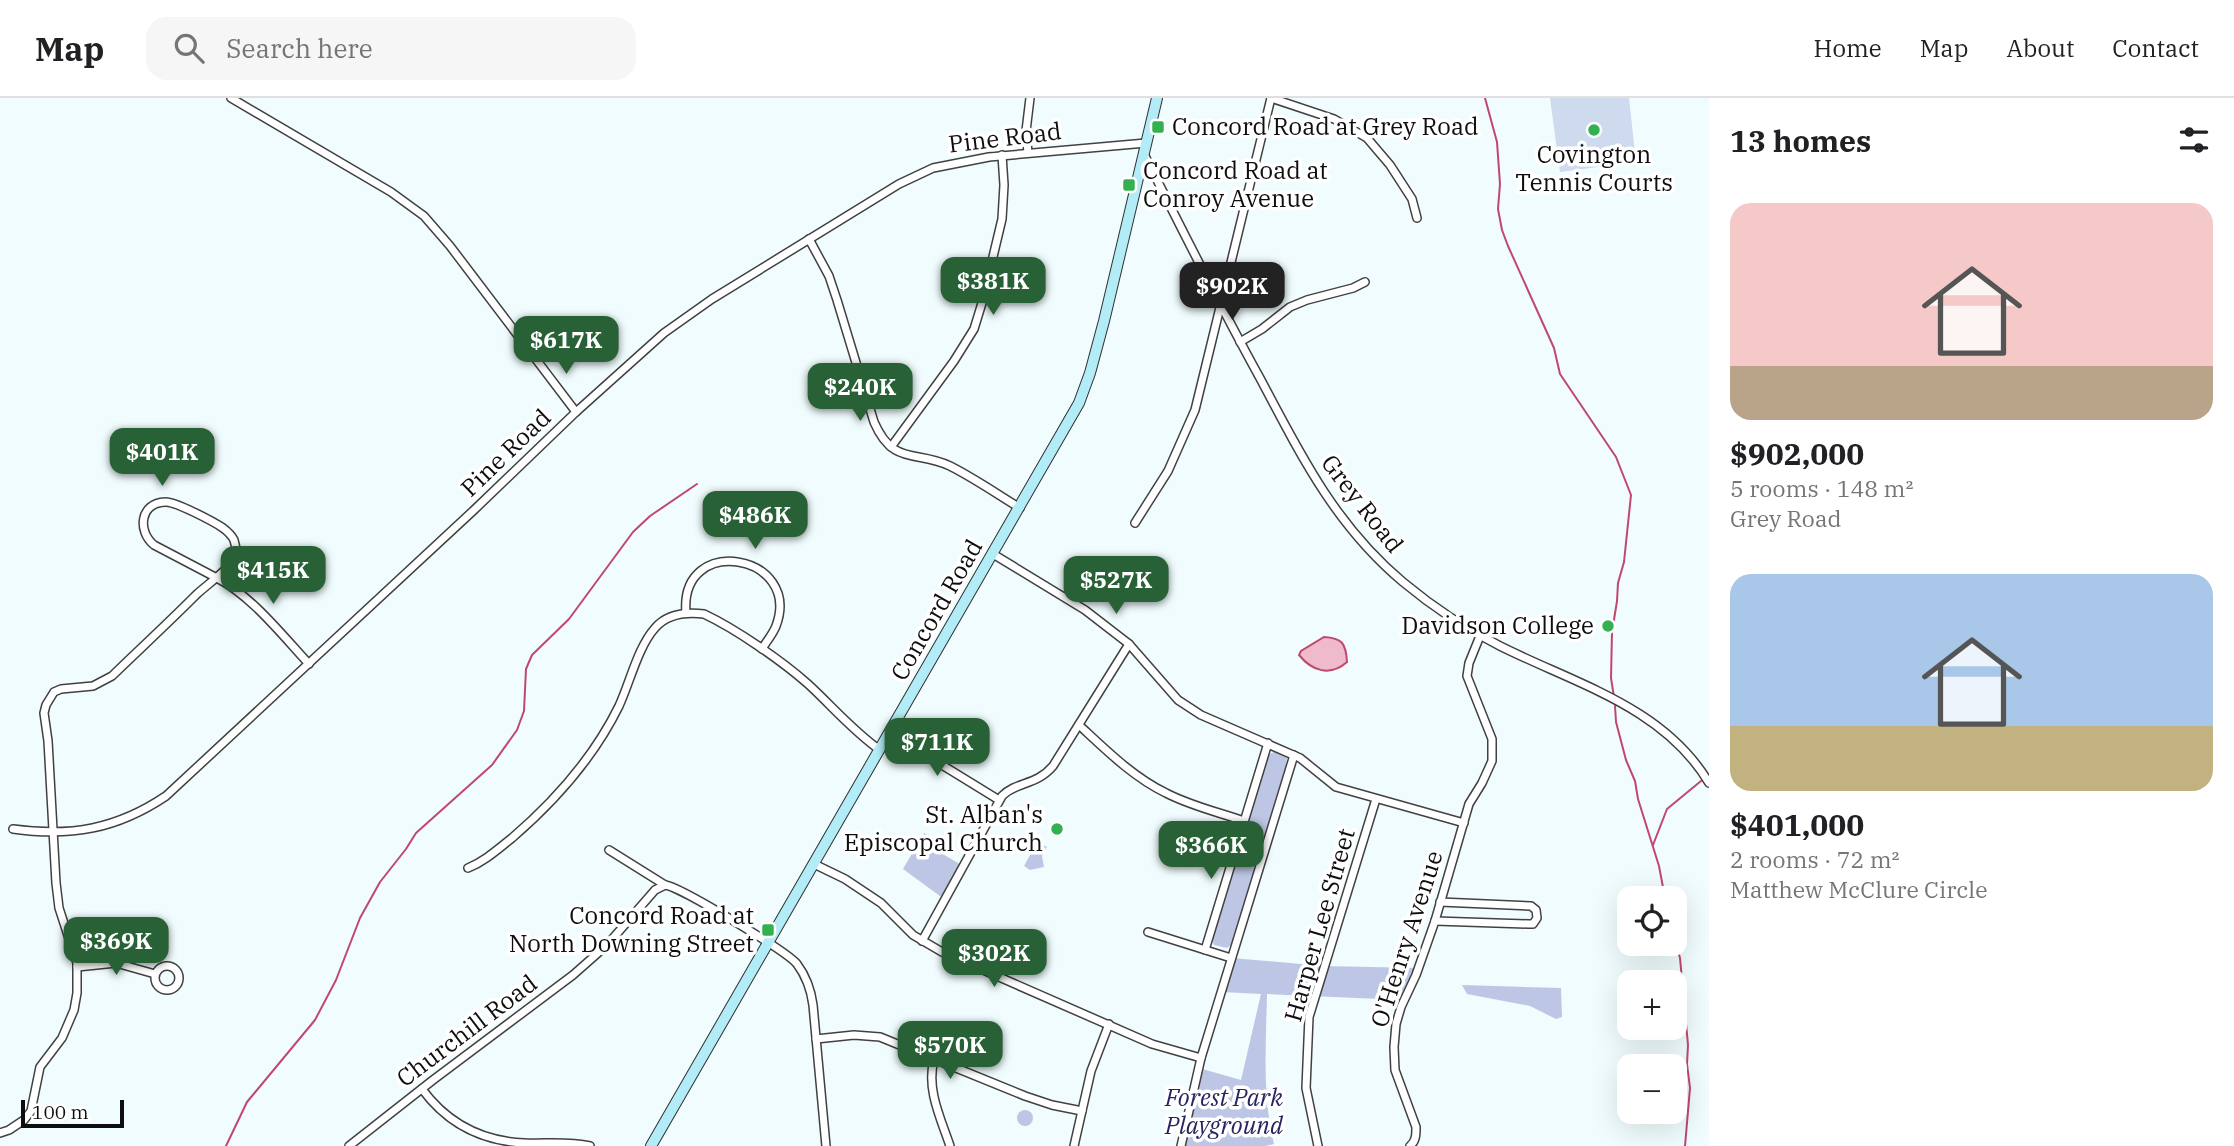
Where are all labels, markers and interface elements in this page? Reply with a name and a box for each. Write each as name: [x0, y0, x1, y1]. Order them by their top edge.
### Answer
search box: [146, 17, 636, 80]
text: Map: [35, 27, 104, 70]
icon: search: [170, 29, 208, 67]
text: Search here: [226, 31, 373, 65]
text: Home: [1814, 32, 1882, 64]
text: Map: [1920, 32, 1968, 64]
text: About: [2006, 32, 2074, 64]
text: Contact: [2112, 32, 2199, 64]
place label: Concord Road at Grey Road: [1172, 110, 1479, 142]
street label: Pine Road: [947, 114, 1063, 160]
marker: Concord Road at Grey Road: [1150, 119, 1166, 135]
text: 13 homes: [1730, 121, 1871, 160]
icon: filters: [2175, 121, 2213, 159]
marker: Covington Tennis Courts: [1586, 122, 1602, 138]
place label: Covington Tennis Courts: [1515, 138, 1673, 198]
place label: Concord Road at Conroy Avenue: [1143, 154, 1328, 214]
marker: Concord Road at Conroy Avenue: [1121, 177, 1137, 193]
icon: home: [1909, 248, 2035, 374]
pin: $381K: [944, 258, 1042, 317]
pin: $902K: [1183, 262, 1281, 322]
text: $381K: [957, 265, 1029, 295]
text: $902K: [1196, 270, 1268, 300]
pin: $617K: [517, 316, 615, 376]
text: $617K: [530, 324, 602, 354]
pin: $240K: [811, 364, 909, 423]
text: $240K: [824, 371, 896, 401]
street label: Pine Road: [453, 401, 557, 503]
pin: $401K: [113, 428, 211, 488]
text: $902,000: [1730, 434, 1864, 473]
text: $401K: [126, 436, 198, 466]
street label: Grey Road: [1314, 448, 1411, 559]
text: 5 rooms · 148 m²: [1730, 473, 1913, 503]
pin: $486K: [706, 491, 804, 551]
text: $486K: [719, 499, 791, 529]
text: Grey Road: [1730, 503, 1841, 533]
street label: Concord Road: [883, 533, 989, 686]
pin: $415K: [224, 546, 322, 606]
text: $415K: [237, 554, 309, 584]
pin: $527K: [1067, 556, 1165, 616]
text: $527K: [1080, 564, 1152, 594]
place label: Davidson College: [1401, 609, 1594, 641]
marker: Davidson College: [1600, 618, 1616, 634]
icon: home: [1909, 619, 2035, 745]
pin: $711K: [888, 718, 986, 778]
text: $711K: [901, 726, 973, 756]
place label: St. Alban's Episcopal Church: [844, 798, 1043, 858]
text: $401,000: [1730, 805, 1864, 844]
marker: St. Alban's Episcopal Church: [1049, 821, 1065, 837]
pin: $366K: [1162, 822, 1260, 881]
street label: Harper Lee Street: [1276, 824, 1362, 1025]
text: $366K: [1175, 829, 1247, 859]
text: 2 rooms · 72 m²: [1730, 844, 1900, 874]
street label: O'Henry Avenue: [1362, 846, 1450, 1031]
text: Matthew McClure Circle: [1730, 874, 1988, 904]
map controls: [1617, 886, 1687, 1124]
button: locate: [1617, 886, 1687, 956]
place label: Concord Road at North Downing Street: [509, 899, 754, 959]
pin: $369K: [67, 918, 165, 977]
marker: Concord Road at North Downing Street: [760, 922, 776, 938]
text: $369K: [80, 925, 152, 955]
pin: $302K: [945, 930, 1043, 989]
text: $302K: [958, 937, 1030, 967]
street label: Churchill Road: [390, 967, 543, 1094]
button: +: [1617, 970, 1687, 1040]
pin: $570K: [901, 1021, 999, 1081]
text: $570K: [914, 1029, 986, 1059]
button: −: [1617, 1054, 1687, 1124]
park label: Forest Park Playground: [1164, 1081, 1284, 1141]
scale bar: [21, 1097, 124, 1129]
text: 100 m: [32, 1100, 89, 1124]

